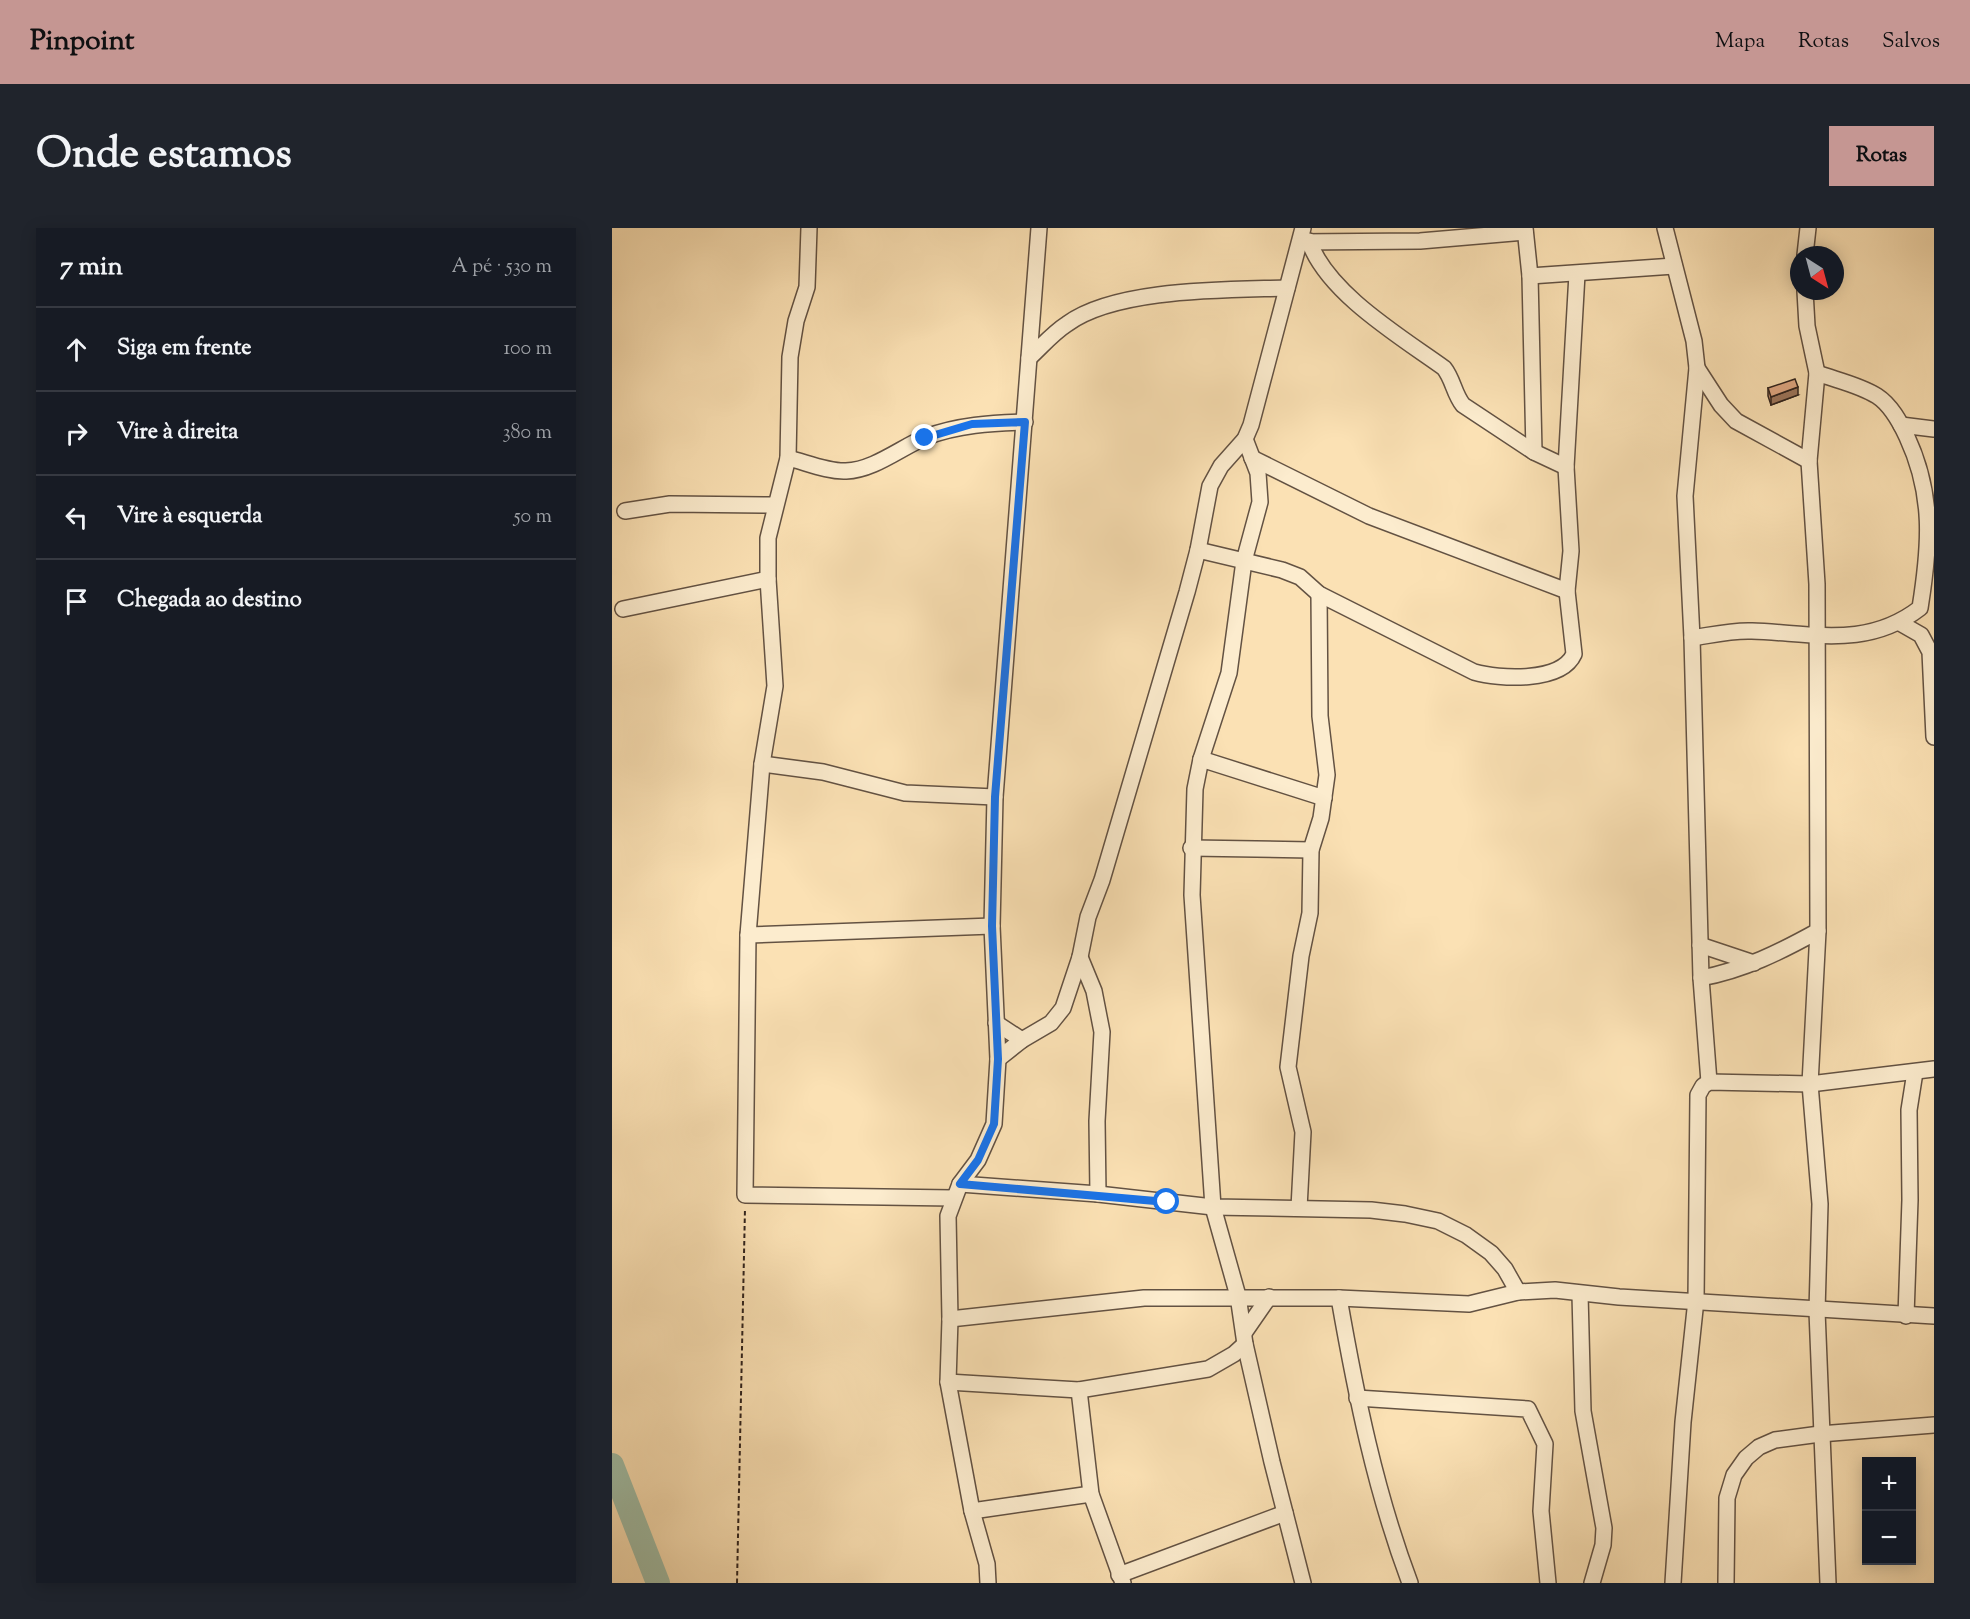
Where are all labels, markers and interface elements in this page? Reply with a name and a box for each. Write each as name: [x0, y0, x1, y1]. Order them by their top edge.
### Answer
text: Pinpoint: [30, 22, 134, 62]
text: Mapa: [1715, 27, 1765, 57]
text: Rotas: [1798, 27, 1849, 57]
text: Salvos: [1882, 27, 1940, 57]
text: Onde estamos: [36, 126, 292, 186]
button: Rotas: [1829, 126, 1934, 186]
north arrow: [1790, 246, 1844, 300]
text: 7 min: [60, 249, 123, 286]
text: A pé · 530 m: [451, 253, 552, 282]
icon: ahead: [60, 333, 93, 366]
text: Siga em frente: [117, 333, 252, 365]
text: 100 m: [503, 335, 552, 364]
icon: right: [60, 417, 93, 450]
text: Vire à direita: [117, 417, 239, 449]
text: 380 m: [503, 419, 552, 448]
route end: [911, 424, 937, 450]
icon: left: [60, 501, 93, 534]
text: Vire à esquerda: [117, 501, 262, 533]
text: 50 m: [514, 503, 552, 532]
icon: arrive: [60, 585, 93, 618]
text: Chegada ao destino: [117, 585, 302, 617]
route start: [1153, 1188, 1179, 1214]
map controls: [1862, 1457, 1916, 1565]
button: +: [1862, 1457, 1916, 1511]
button: −: [1862, 1511, 1916, 1565]

